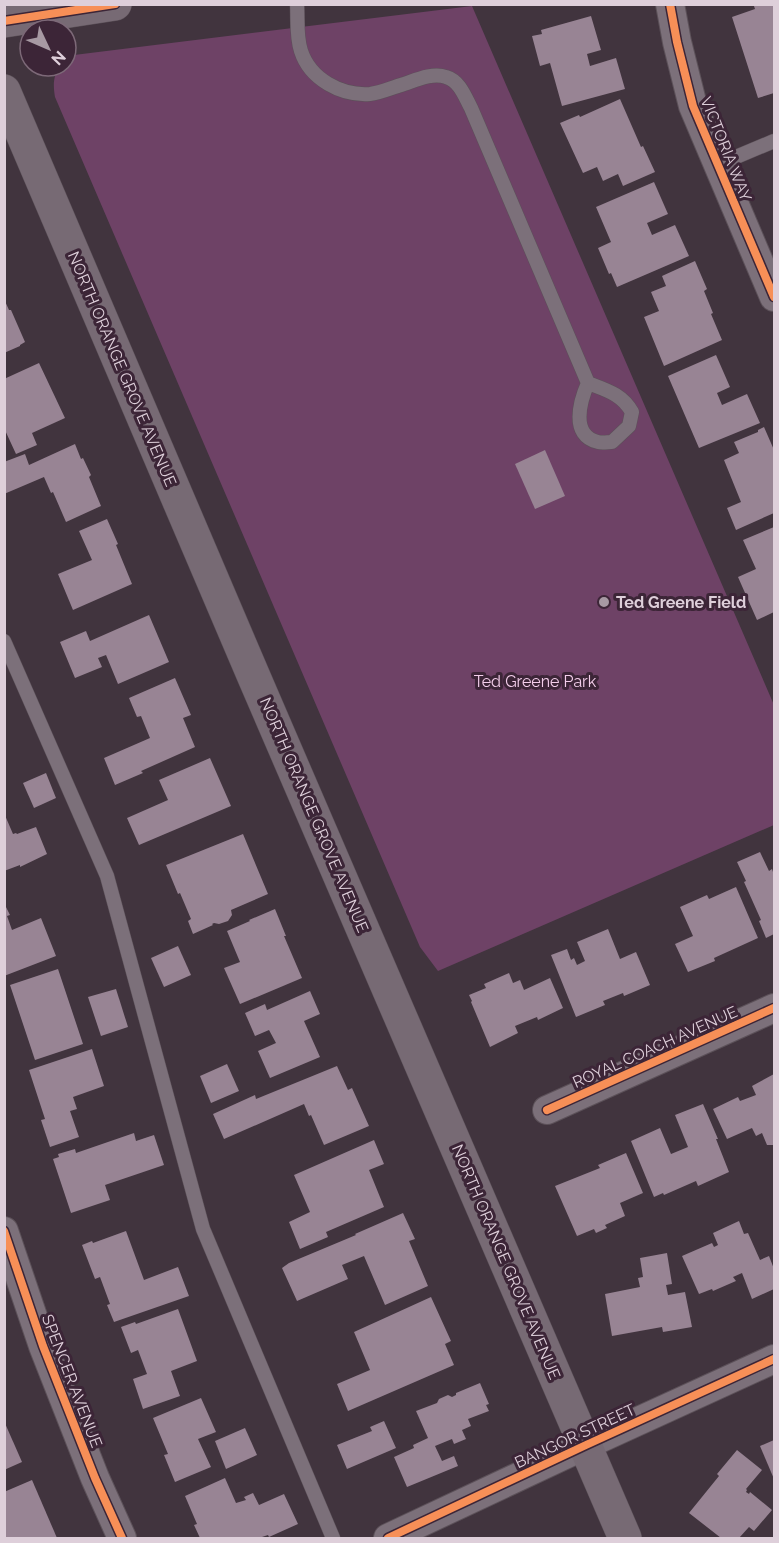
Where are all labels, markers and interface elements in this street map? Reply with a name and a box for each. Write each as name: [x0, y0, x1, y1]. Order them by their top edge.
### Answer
north arrow: [18, 18, 78, 78]
text: N: [47, 47, 70, 69]
street label: VICTORIA WAY: [696, 94, 756, 205]
street label: NORTH ORANGE GROVE AVENUE: [64, 249, 180, 490]
place label: Ted Greene Field: [616, 593, 746, 612]
marker: Ted Greene Field: [597, 595, 611, 609]
park label: Ted Greene Park: [474, 672, 597, 691]
street label: NORTH ORANGE GROVE AVENUE: [256, 695, 372, 936]
street label: ROYAL COACH AVENUE: [570, 1002, 741, 1092]
street label: NORTH ORANGE GROVE AVENUE: [448, 1142, 564, 1383]
street label: SPENCER AVENUE: [38, 1312, 106, 1451]
street label: BANGOR STREET: [512, 1400, 638, 1472]

